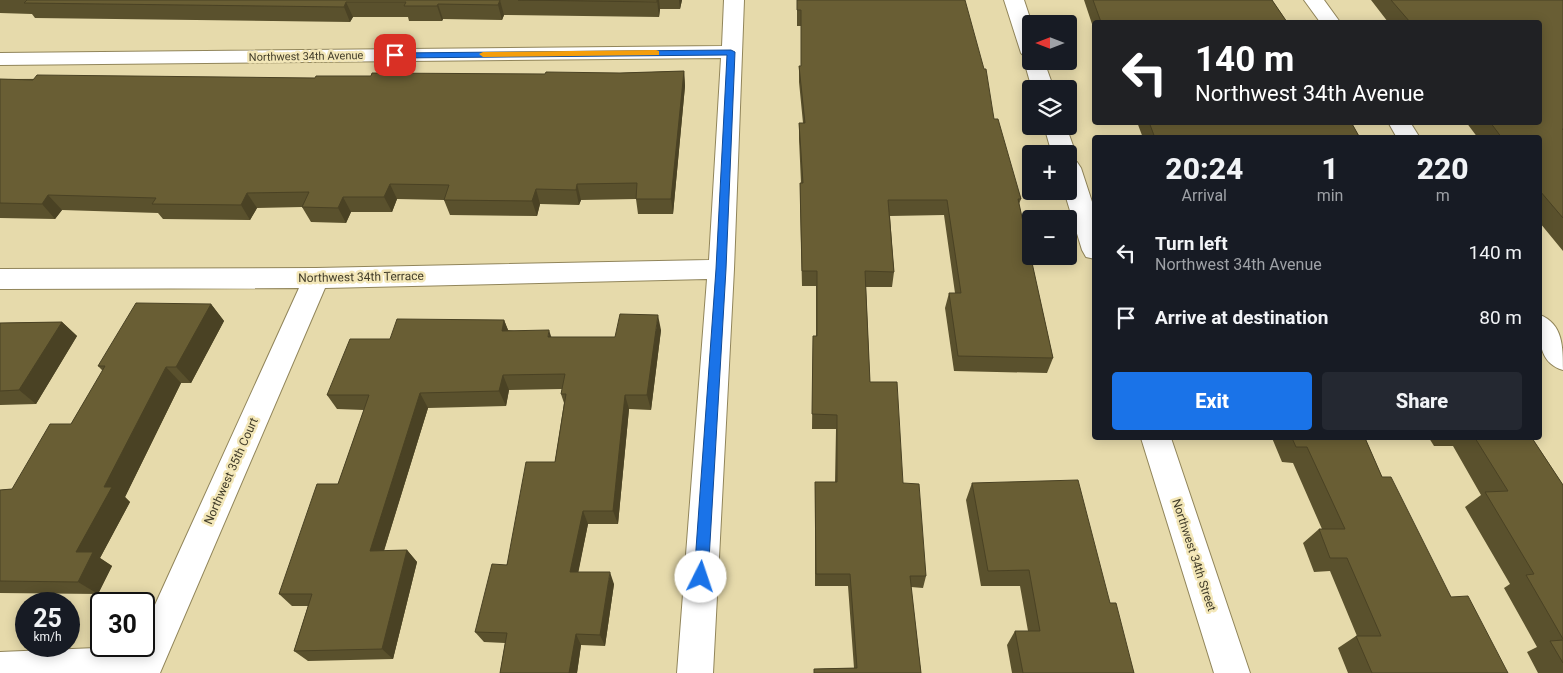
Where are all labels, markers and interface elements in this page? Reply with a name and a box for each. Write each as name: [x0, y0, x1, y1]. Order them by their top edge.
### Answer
north arrow: [1022, 15, 1078, 70]
map controls: [1022, 15, 1077, 265]
pin: [374, 34, 416, 76]
text: 140 m: [1195, 39, 1294, 80]
icon: left: [1112, 40, 1177, 105]
icon: arrive: [381, 41, 409, 69]
street label: Northwest 34th Avenue: [249, 49, 364, 64]
button: layers: [1022, 80, 1077, 135]
text: Northwest 34th Avenue: [1195, 81, 1424, 106]
button: +: [1022, 145, 1077, 200]
text: 20:24: [1165, 151, 1243, 186]
text: 1: [1321, 151, 1339, 186]
text: 220: [1417, 151, 1469, 186]
text: Arrival: [1182, 186, 1227, 205]
text: min: [1317, 186, 1343, 205]
text: m: [1436, 186, 1450, 205]
button: −: [1022, 210, 1077, 265]
text: Turn left: [1155, 232, 1228, 255]
icon: left: [1112, 239, 1140, 267]
text: 140 m: [1469, 241, 1522, 264]
text: Northwest 34th Avenue: [1155, 255, 1322, 274]
street label: Northwest 34th Terrace: [298, 269, 424, 285]
icon: arrive: [1112, 304, 1140, 332]
text: Arrive at destination: [1155, 306, 1328, 329]
text: 80 m: [1479, 306, 1522, 329]
button: Exit: [1112, 372, 1312, 430]
button: Share: [1322, 372, 1522, 430]
street label: Northwest 35th Court: [201, 415, 261, 527]
street label: Northwest 34th Street: [1169, 497, 1219, 613]
position arrow: [674, 550, 726, 602]
speed limit sign: 30: [90, 592, 155, 657]
text: 25: [33, 604, 62, 633]
text: km/h: [33, 630, 62, 644]

